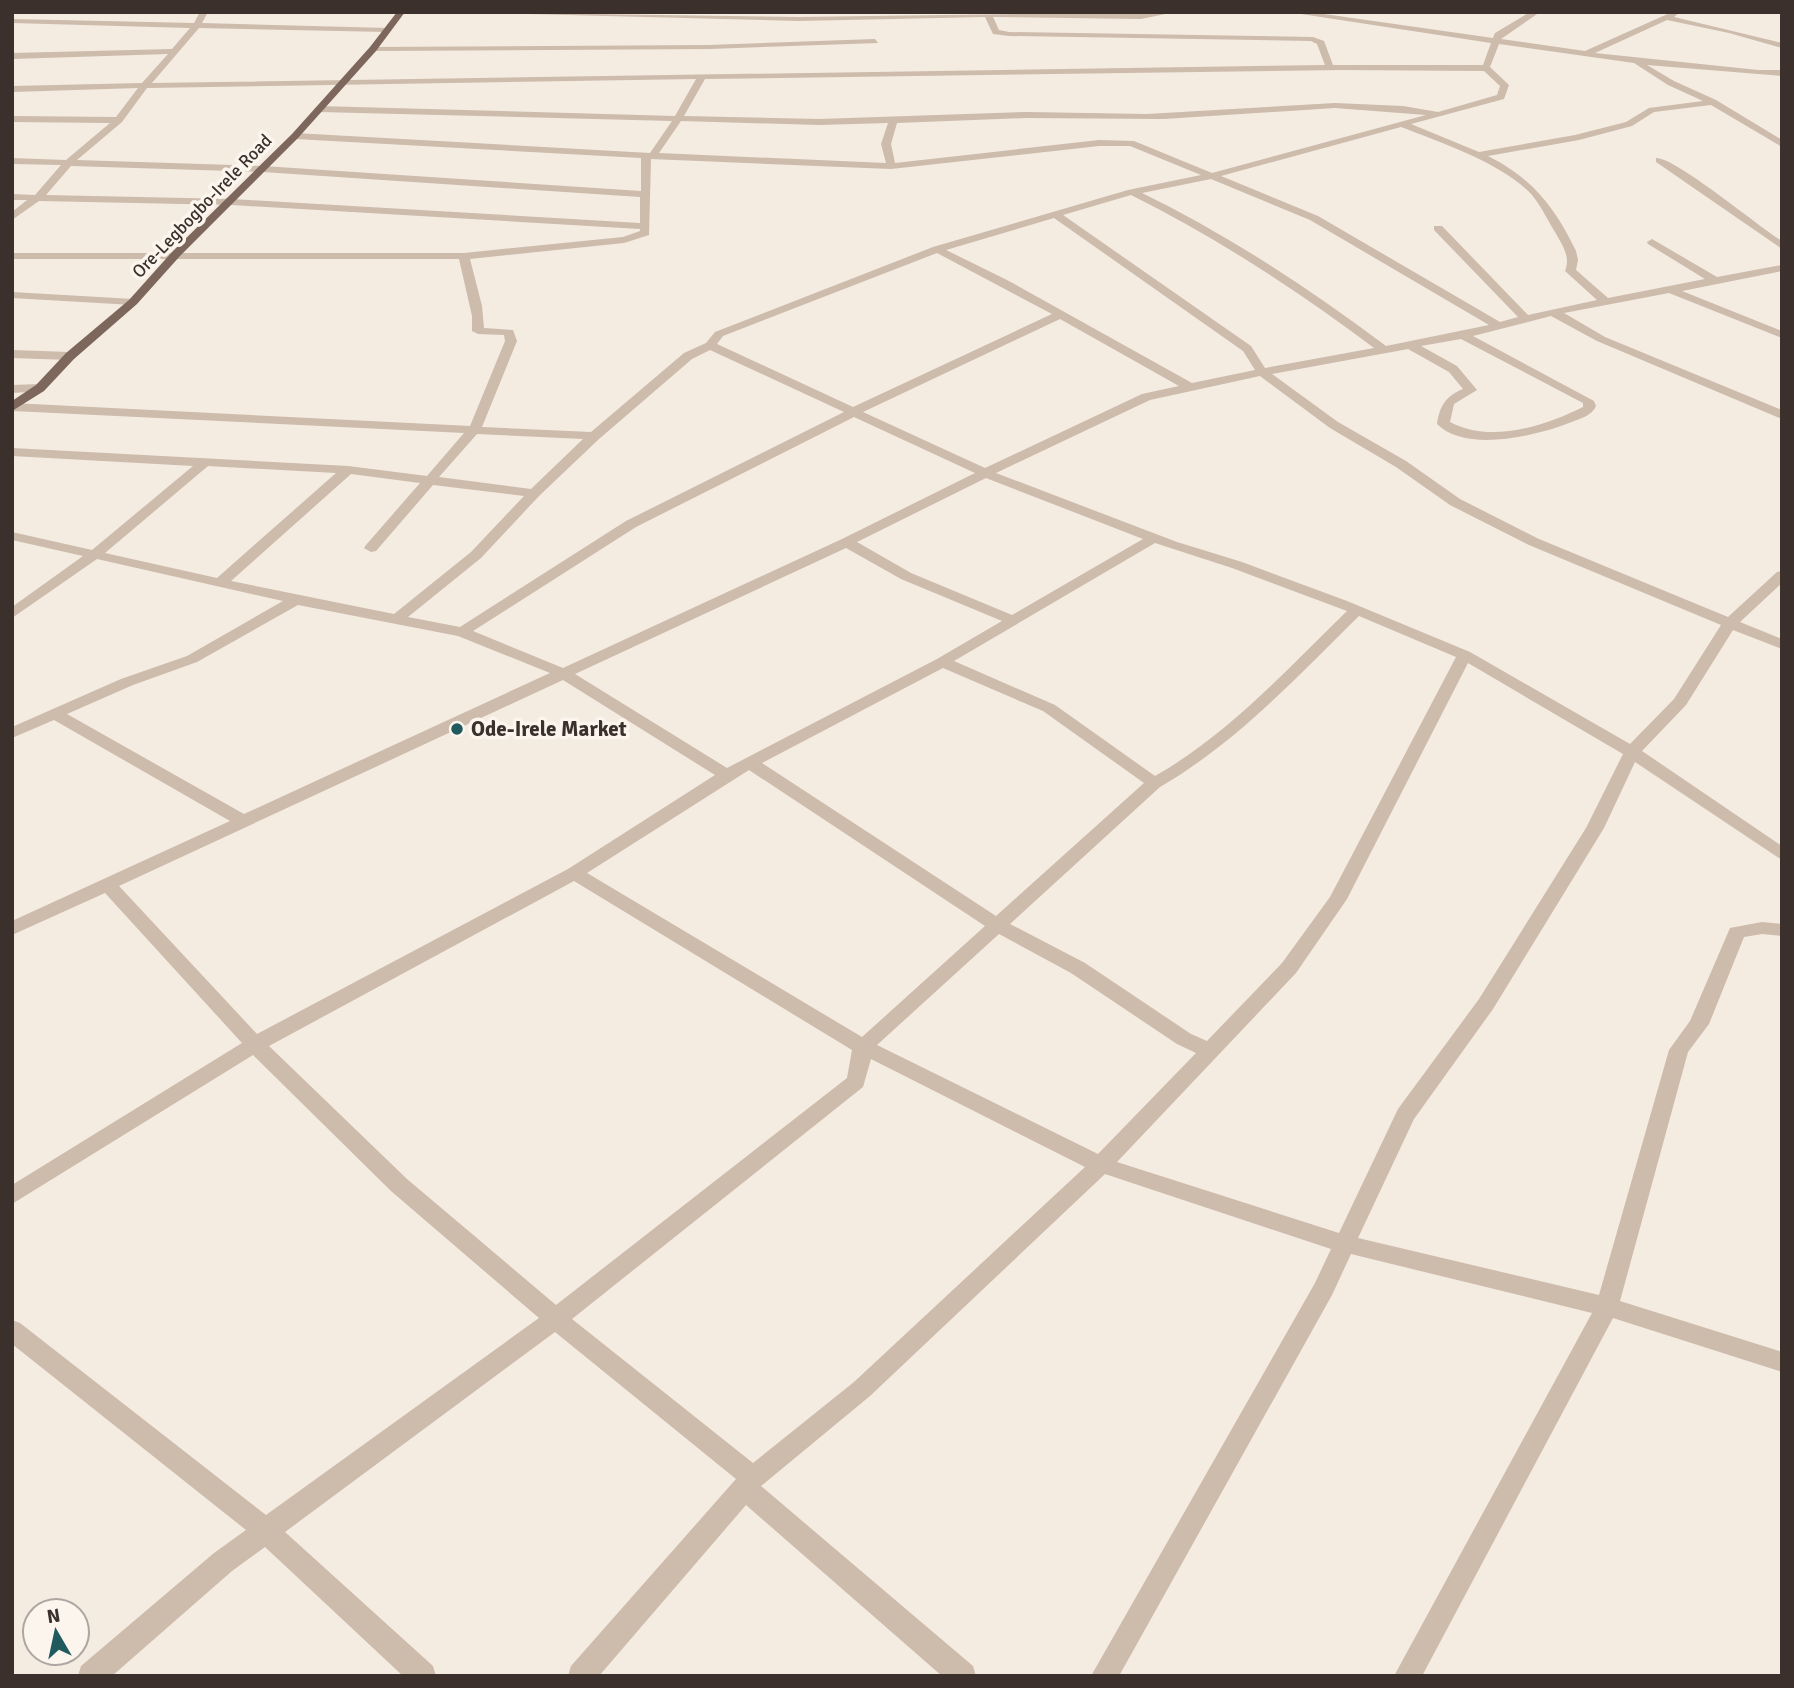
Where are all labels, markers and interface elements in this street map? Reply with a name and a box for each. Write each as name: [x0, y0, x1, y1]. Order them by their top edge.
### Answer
street label: Ore-Legbogbo-Irele Road: [128, 129, 276, 283]
place label: Ode-Irele Market: [471, 716, 627, 742]
marker: Ode-Irele Market: [449, 721, 465, 737]
north arrow: [21, 1597, 91, 1667]
text: N: [45, 1603, 62, 1629]

